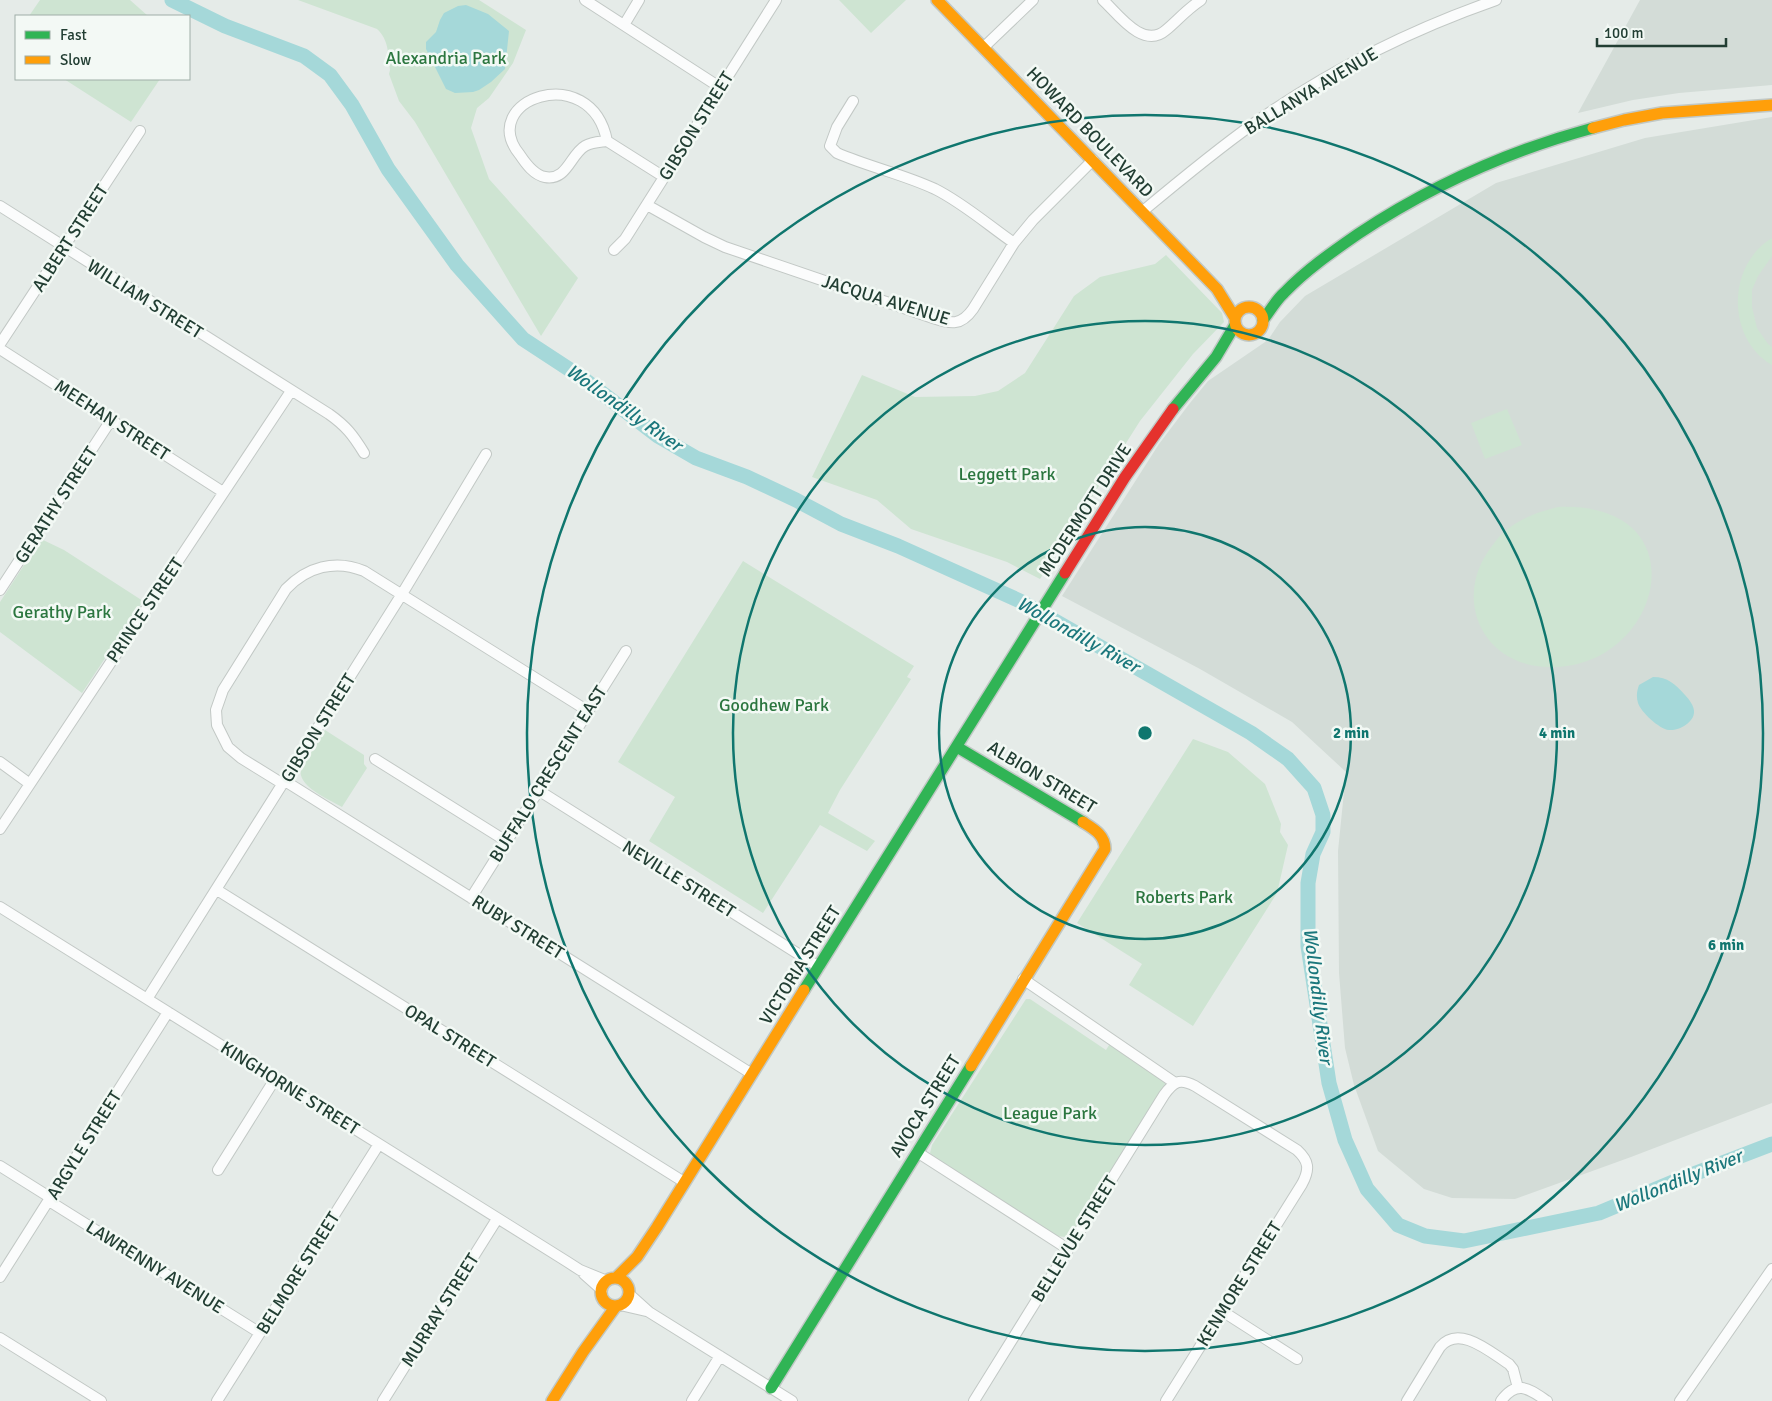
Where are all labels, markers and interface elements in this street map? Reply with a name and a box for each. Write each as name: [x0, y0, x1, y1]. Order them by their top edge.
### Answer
legend: [15, 15, 190, 80]
scale bar: [1597, 15, 1726, 47]
text: 100 m: [1604, 24, 1644, 42]
text: Fast: [60, 26, 87, 44]
street label: BALLANYA AVENUE: [1240, 42, 1382, 140]
park label: Alexandria Park: [385, 47, 507, 69]
text: Slow: [60, 51, 91, 69]
street label: HOWARD BOULEVARD: [1022, 62, 1158, 202]
street label: GIBSON STREET: [654, 67, 738, 184]
street label: ALBERT STREET: [27, 180, 113, 296]
street label: WILLIAM STREET: [83, 255, 207, 343]
street label: JACQUA AVENUE: [819, 270, 953, 330]
water label: Wollondilly River: [561, 359, 689, 459]
street label: MEEHAN STREET: [50, 375, 174, 465]
street label: MCDERMOTT DRIVE: [1034, 439, 1136, 581]
street label: GERATHY STREET: [10, 442, 102, 568]
park label: Leggett Park: [958, 463, 1056, 485]
street label: PRINCE STREET: [102, 553, 188, 667]
water label: Wollondilly River: [1012, 591, 1146, 680]
park label: Gerathy Park: [13, 601, 111, 623]
street label: GIBSON STREET: [276, 669, 360, 786]
street label: BUFFALO CRESCENT EAST: [485, 682, 611, 866]
park label: Goodhew Park: [719, 694, 829, 716]
centre of rings: [1136, 724, 1154, 742]
text: 2 min: [1333, 724, 1369, 742]
text: 4 min: [1539, 724, 1575, 742]
street label: ALBION STREET: [984, 736, 1100, 818]
street label: NEVILLE STREET: [618, 835, 740, 923]
park label: Roberts Park: [1135, 886, 1233, 908]
street label: RUBY STREET: [468, 890, 568, 964]
street label: VICTORIA STREET: [755, 901, 845, 1029]
water label: Wollondilly River: [1298, 927, 1339, 1068]
text: 6 min: [1708, 936, 1744, 954]
street label: OPAL STREET: [400, 999, 500, 1073]
street label: KINGHORNE STREET: [217, 1036, 364, 1140]
street label: AVOCA STREET: [885, 1051, 965, 1161]
street label: ARGYLE STREET: [42, 1087, 126, 1203]
park label: League Park: [1003, 1102, 1097, 1124]
water label: Wollondilly River: [1610, 1143, 1749, 1218]
street label: BELLEVUE STREET: [1026, 1172, 1122, 1306]
street label: BELMORE STREET: [252, 1208, 345, 1338]
street label: LAWRENNY AVENUE: [82, 1216, 228, 1318]
street label: KENMORE STREET: [1192, 1217, 1286, 1350]
street label: MURRAY STREET: [396, 1249, 484, 1371]

